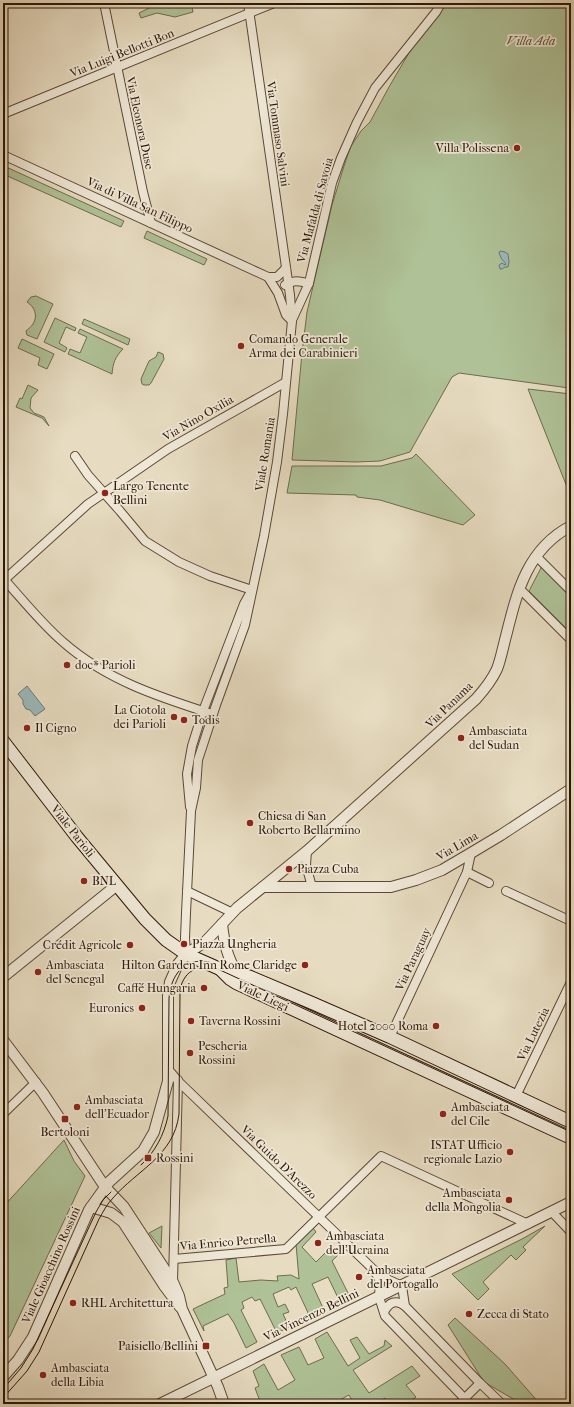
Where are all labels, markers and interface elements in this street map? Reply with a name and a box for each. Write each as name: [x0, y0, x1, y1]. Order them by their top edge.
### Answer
street label: Via Luigi Bellotti Bon: [67, 26, 176, 81]
park label: Villa Ada: [507, 34, 555, 48]
street label: Via Eleonora Duse: [123, 74, 157, 171]
street label: Via Tommaso Salvini: [264, 80, 292, 188]
place label: Villa Polissena: [435, 141, 509, 155]
marker: Villa Polissena: [512, 143, 522, 153]
street label: Via Mafalda di Savoia: [294, 155, 336, 265]
street label: Via di Villa San Filippo: [84, 174, 195, 236]
place label: Comando Generale Arma dei Carabinieri: [248, 332, 358, 360]
marker: Comando Generale Arma dei Carabinieri: [236, 341, 246, 351]
street label: Via Nino Oxilia: [159, 392, 236, 444]
street label: Viale Romania: [252, 416, 278, 493]
place label: Largo Tenente Bellini: [113, 479, 189, 507]
marker: Largo Tenente Bellini: [100, 488, 110, 498]
place label: doc* Parioli: [75, 658, 136, 672]
marker: doc* Parioli: [62, 660, 72, 670]
street label: Via Panama: [422, 679, 476, 732]
place label: La Ciotola dei Parioli: [113, 703, 166, 731]
marker: La Ciotola dei Parioli: [169, 712, 179, 722]
place label: Todis: [192, 713, 220, 727]
marker: Todis: [179, 715, 189, 725]
place label: Il Cigno: [35, 721, 77, 735]
marker: Il Cigno: [22, 723, 32, 733]
place label: Ambasciata del Sudan: [468, 724, 528, 752]
marker: Ambasciata del Sudan: [456, 733, 466, 743]
street label: Viale Parioli: [48, 801, 98, 860]
place label: Chiesa di San Roberto Bellarmino: [258, 809, 360, 837]
marker: Chiesa di San Roberto Bellarmino: [245, 818, 255, 828]
street label: Via Lima: [433, 828, 481, 864]
place label: Piazza Cuba: [297, 862, 359, 876]
marker: Piazza Cuba: [284, 864, 294, 874]
place label: BNL: [92, 874, 117, 888]
marker: BNL: [79, 876, 89, 886]
street label: Via Paraguay: [392, 925, 434, 994]
place label: Piazza Ungheria: [192, 937, 277, 951]
place label: Crédit Agricole: [43, 938, 122, 952]
marker: Piazza Ungheria: [179, 939, 189, 949]
marker: Crédit Agricole: [125, 940, 135, 950]
place label: Ambasciata del Senegal: [45, 958, 105, 986]
place label: Hilton Garden Inn Rome Claridge: [121, 958, 297, 972]
marker: Hilton Garden Inn Rome Claridge: [300, 960, 310, 970]
marker: Ambasciata del Senegal: [33, 967, 43, 977]
street label: Viale Liegi: [234, 978, 291, 1014]
place label: Caffé Hungaria: [118, 981, 196, 995]
marker: Caffé Hungaria: [199, 983, 209, 993]
place label: Euronics: [89, 1001, 135, 1015]
marker: Euronics: [137, 1003, 147, 1013]
street label: Via Lutezia: [514, 1004, 552, 1064]
place label: Taverna Rossini: [199, 1014, 281, 1028]
marker: Taverna Rossini: [186, 1016, 196, 1026]
place label: Hotel 2000 Roma: [338, 1019, 428, 1033]
marker: Hotel 2000 Roma: [431, 1021, 441, 1031]
place label: Pescheria Rossini: [198, 1039, 248, 1067]
marker: Pescheria Rossini: [185, 1048, 195, 1058]
place label: Ambasciata dell’Ecuador: [84, 1093, 150, 1121]
place label: Ambasciata del Cile: [450, 1100, 510, 1128]
marker: Ambasciata dell’Ecuador: [72, 1102, 82, 1112]
marker: Ambasciata del Cile: [438, 1109, 448, 1119]
marker: Bertoloni: [60, 1114, 70, 1124]
street label: Via Guido D'Arezzo: [237, 1122, 320, 1202]
place label: Bertoloni: [41, 1125, 90, 1139]
place label: ISTAT Ufficio regionale Lazio: [423, 1138, 502, 1166]
marker: ISTAT Ufficio regionale Lazio: [505, 1147, 515, 1157]
place label: Rossini: [156, 1151, 194, 1165]
marker: Rossini: [143, 1153, 153, 1163]
place label: Ambasciata della Mongolia: [425, 1186, 501, 1214]
marker: Ambasciata della Mongolia: [504, 1195, 514, 1205]
street label: Viale Gioacchino Rossini: [19, 1204, 83, 1326]
place label: Ambasciata dell'Ucraina: [325, 1229, 389, 1257]
street label: Via Enrico Petrella: [178, 1231, 277, 1253]
marker: Ambasciata dell'Ucraina: [313, 1238, 323, 1248]
place label: Ambasciata del Portogallo: [366, 1263, 438, 1291]
marker: Ambasciata del Portogallo: [354, 1272, 364, 1282]
street label: Via Vincenzo Bellini: [260, 1286, 361, 1345]
place label: RHL Architettura: [81, 1296, 174, 1310]
marker: RHL Architettura: [68, 1298, 78, 1308]
place label: Zecca di Stato: [477, 1307, 549, 1321]
marker: Zecca di Stato: [464, 1309, 474, 1319]
place label: Paisiello/Bellini: [118, 1339, 198, 1353]
marker: Paisiello/Bellini: [201, 1341, 211, 1351]
place label: Ambasciata della Libia: [50, 1361, 110, 1389]
marker: Ambasciata della Libia: [38, 1370, 48, 1380]

